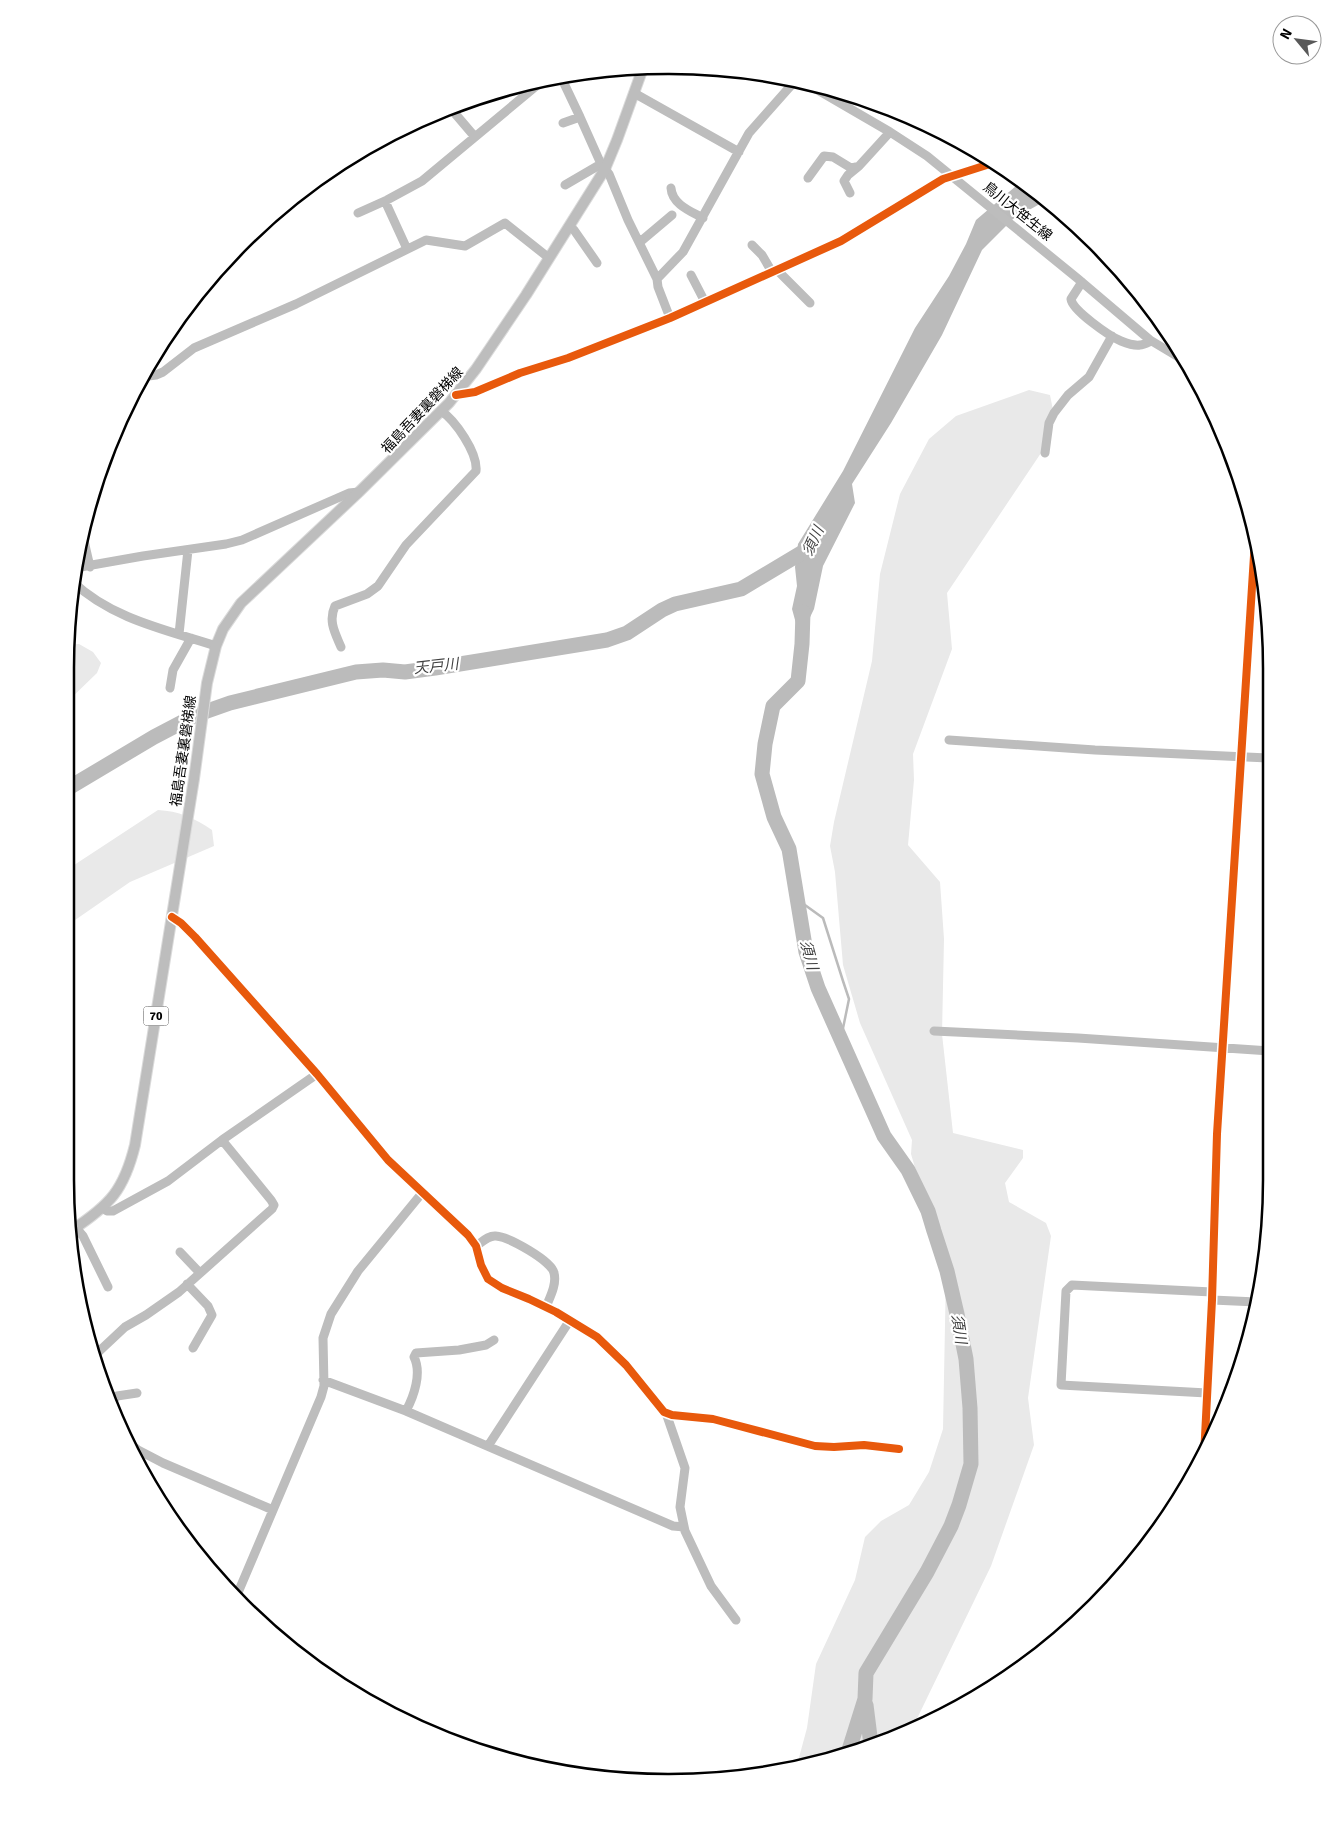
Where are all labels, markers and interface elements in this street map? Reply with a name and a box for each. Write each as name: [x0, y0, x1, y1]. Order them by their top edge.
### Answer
north arrow: [1272, 15, 1322, 65]
text: N: [1276, 26, 1296, 42]
street label: 鳥川大笹生線: [980, 178, 1056, 244]
street label: 福島吾妻裏磐梯線: [378, 364, 467, 457]
water label: 須川: [799, 522, 828, 558]
water label: 天戸川: [413, 654, 461, 677]
street label: 福島吾妻裏磐梯線: [167, 694, 200, 808]
water label: 須川: [796, 938, 822, 974]
road number: 70: [144, 1006, 168, 1026]
water label: 須川: [948, 1313, 971, 1347]

